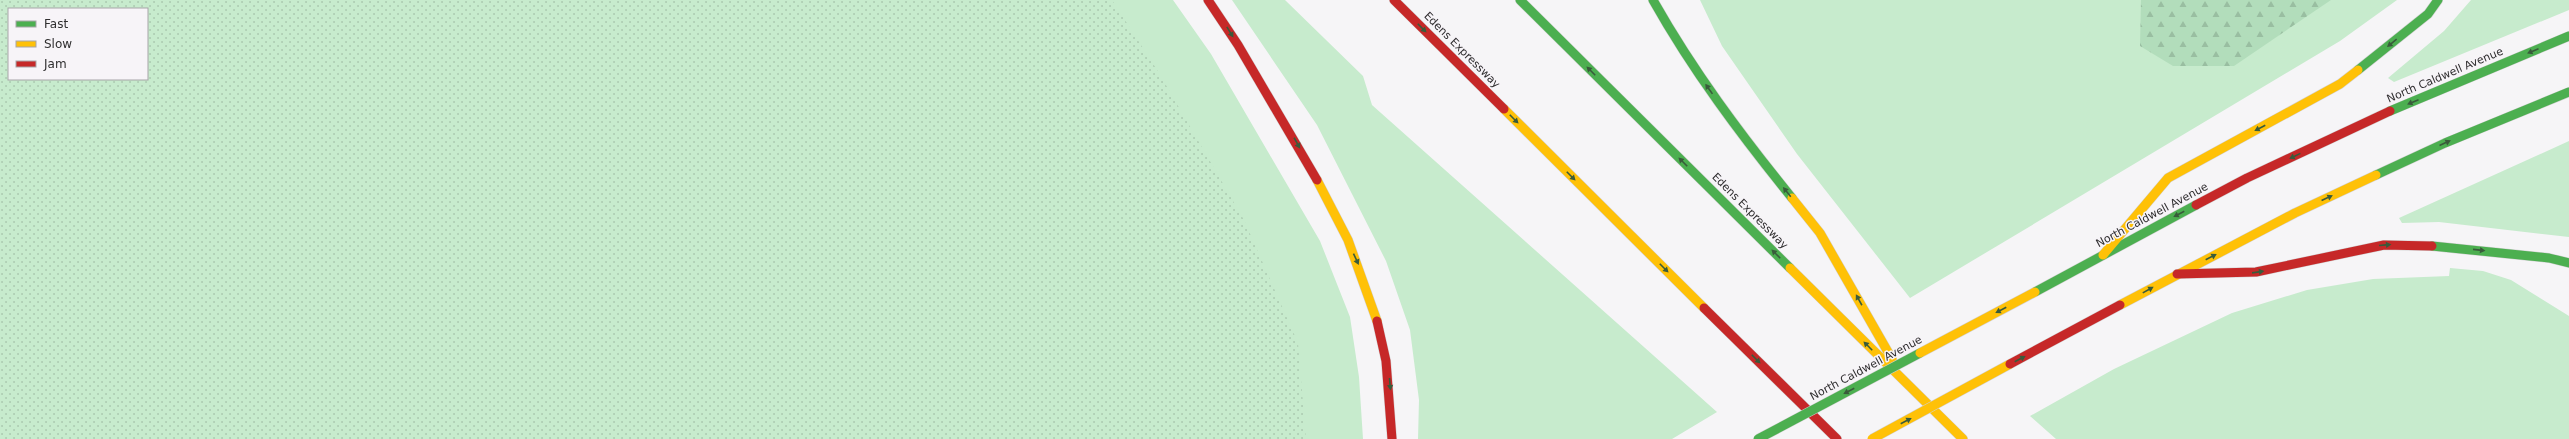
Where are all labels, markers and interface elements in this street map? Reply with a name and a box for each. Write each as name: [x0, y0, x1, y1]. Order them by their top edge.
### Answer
legend: [8, 8, 148, 80]
street label: Edens Expressway: [1421, 9, 1503, 91]
text: Fast: [44, 17, 68, 31]
one-way arrow: [1417, 23, 1427, 32]
one-way arrow: [1226, 26, 1233, 38]
text: Slow: [44, 37, 72, 51]
one-way arrow: [2387, 38, 2398, 47]
street label: North Caldwell Avenue: [2385, 45, 2505, 105]
one-way arrow: [2527, 48, 2539, 55]
text: Jam: [43, 57, 67, 71]
one-way arrow: [1586, 66, 1596, 76]
one-way arrow: [1705, 84, 1713, 94]
one-way arrow: [2407, 99, 2419, 105]
one-way arrow: [1509, 114, 1519, 124]
one-way arrow: [2254, 125, 2266, 131]
one-way arrow: [1294, 137, 1301, 149]
one-way arrow: [2440, 140, 2451, 146]
one-way arrow: [2289, 153, 2301, 159]
one-way arrow: [1678, 157, 1688, 167]
street label: Edens Expressway: [1709, 170, 1791, 252]
one-way arrow: [1566, 171, 1576, 181]
street label: North Caldwell Avenue: [2094, 180, 2210, 250]
one-way arrow: [1783, 187, 1792, 198]
one-way arrow: [2322, 195, 2333, 201]
one-way arrow: [2173, 211, 2185, 218]
one-way arrow: [2379, 242, 2391, 249]
one-way arrow: [2473, 247, 2485, 254]
one-way arrow: [1771, 249, 1781, 259]
one-way arrow: [1353, 253, 1359, 265]
one-way arrow: [2205, 253, 2217, 260]
one-way arrow: [1659, 263, 1669, 273]
one-way arrow: [2251, 269, 2264, 275]
one-way arrow: [2142, 287, 2154, 293]
one-way arrow: [1855, 295, 1862, 306]
one-way arrow: [1995, 307, 2007, 313]
street label: North Caldwell Avenue: [1808, 333, 1924, 403]
one-way arrow: [1863, 341, 1873, 351]
one-way arrow: [1751, 354, 1761, 364]
one-way arrow: [2015, 356, 2026, 362]
one-way arrow: [1386, 378, 1393, 390]
one-way arrow: [1843, 387, 1855, 394]
one-way arrow: [1900, 417, 1912, 424]

